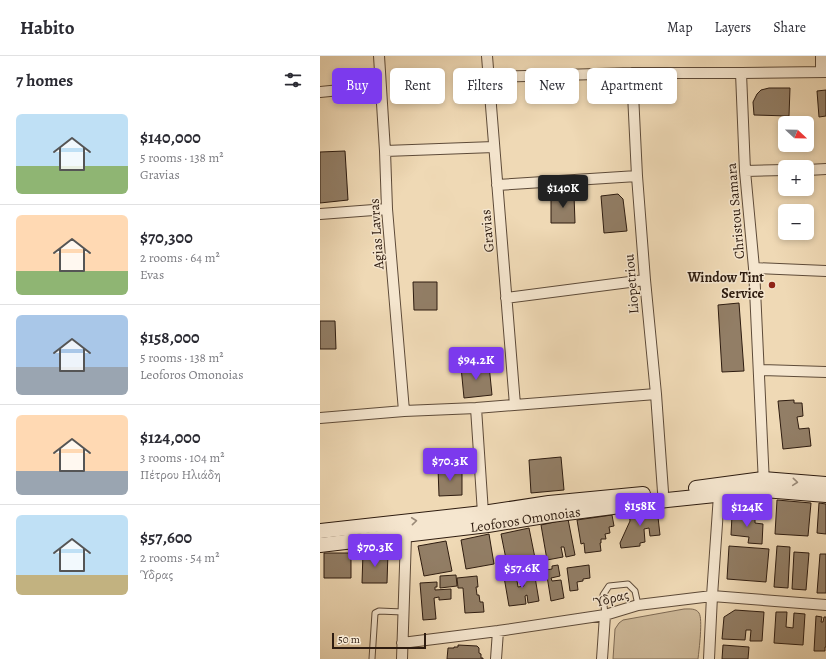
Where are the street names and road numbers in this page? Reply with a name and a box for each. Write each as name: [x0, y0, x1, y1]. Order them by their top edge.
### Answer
street label: Christou Samara: [722, 161, 749, 260]
street label: Agias Lavras: [365, 198, 389, 271]
street label: Gravias: [476, 209, 499, 253]
street label: Liopetriou: [619, 253, 644, 315]
street label: Leoforos Omonoias: [469, 502, 582, 537]
street label: Ύδρας: [591, 585, 631, 612]

